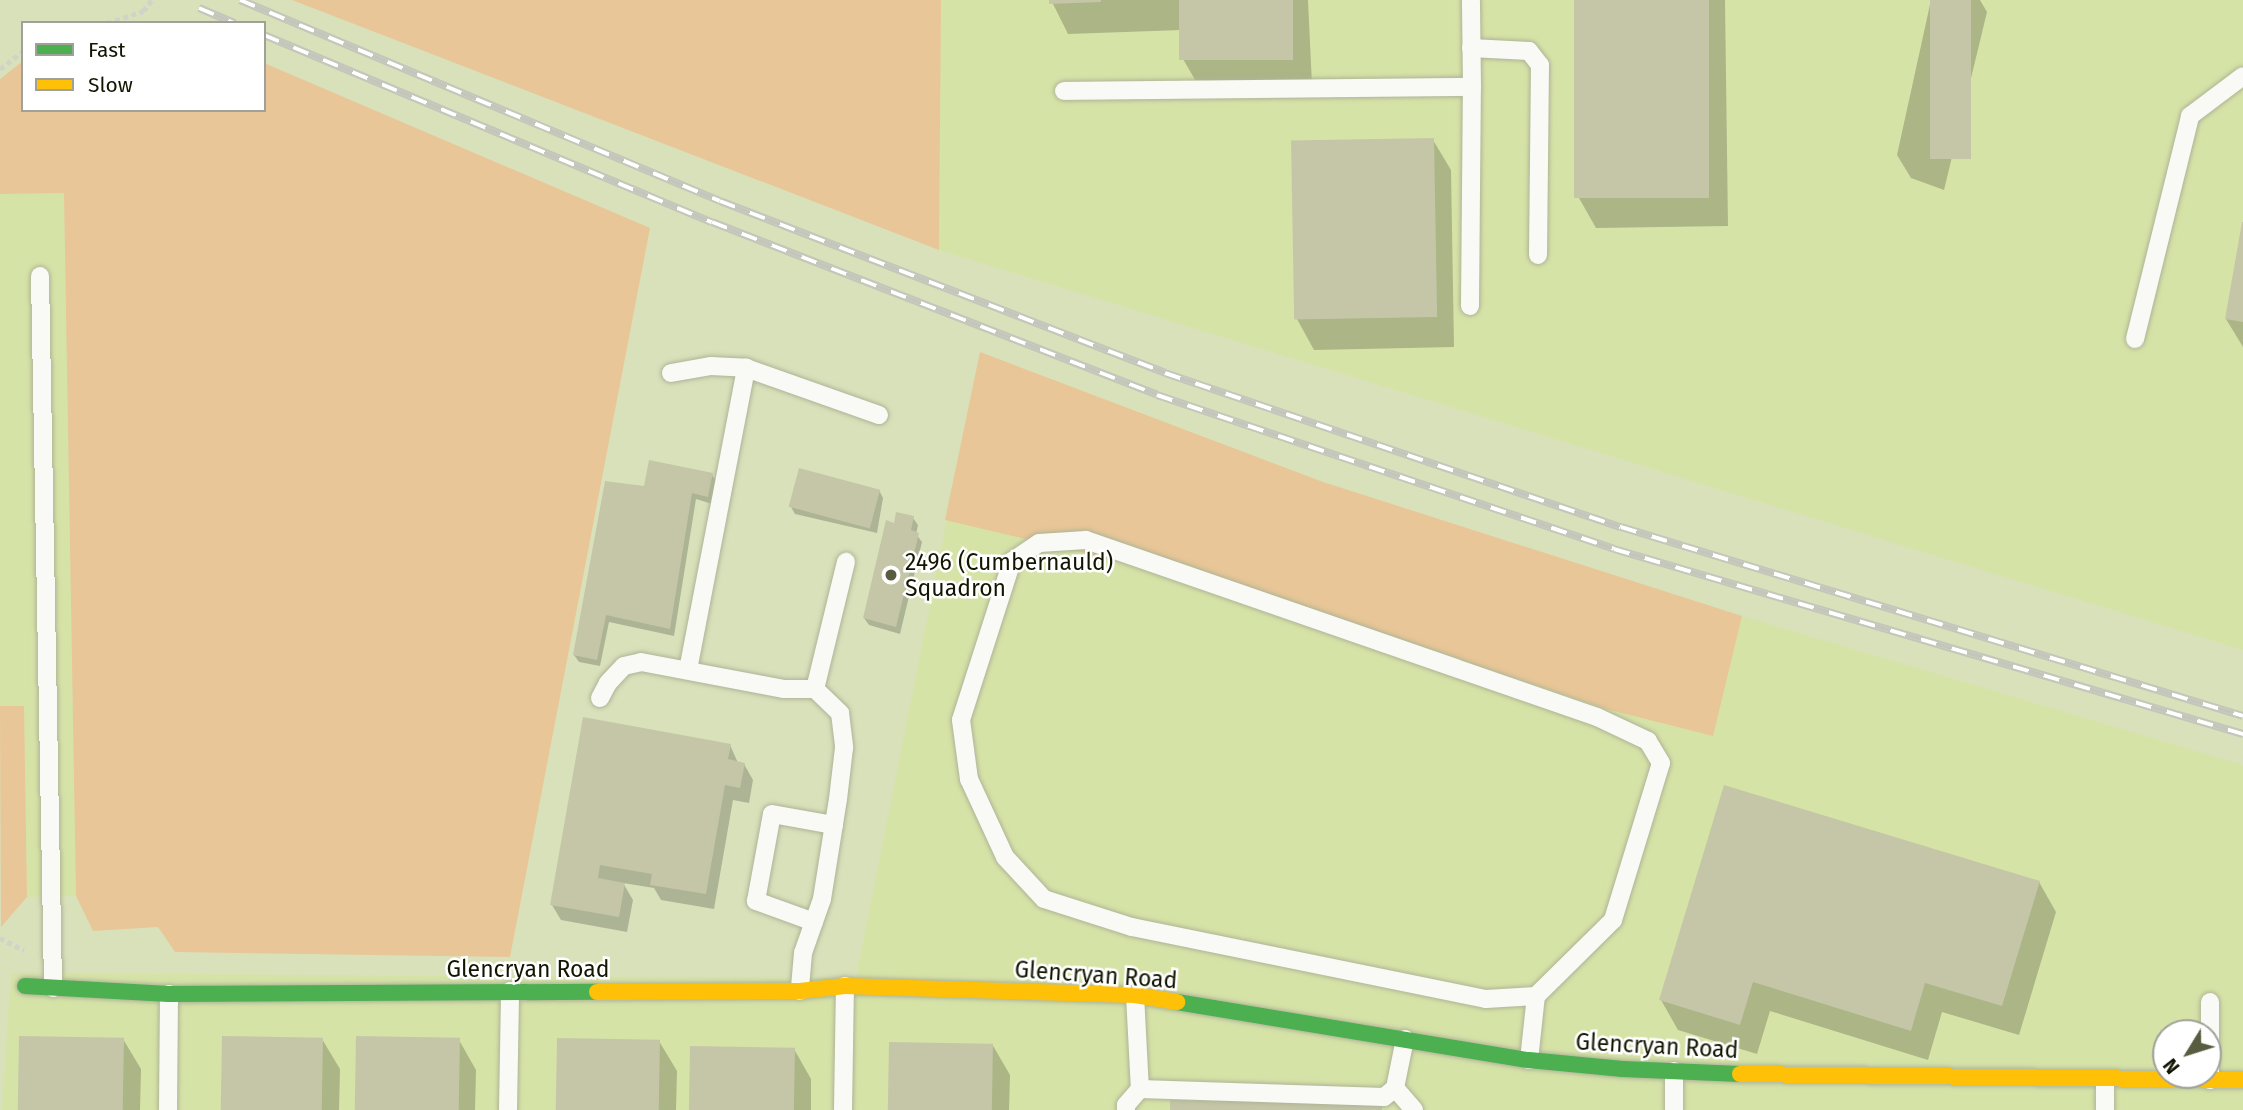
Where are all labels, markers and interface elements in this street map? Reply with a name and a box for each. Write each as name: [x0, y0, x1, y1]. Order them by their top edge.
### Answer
legend: [21, 21, 266, 112]
text: Fast: [88, 37, 126, 63]
text: Slow: [88, 72, 133, 98]
place label: 2496 (Cumbernauld) Squadron: [905, 548, 1113, 602]
marker: 2496 (Cumbernauld) Squadron: [883, 567, 899, 583]
street label: Glencryan Road: [446, 955, 610, 983]
street label: Glencryan Road: [1014, 956, 1178, 994]
north arrow: [2152, 1019, 2222, 1089]
street label: Glencryan Road: [1575, 1028, 1739, 1064]
text: N: [2159, 1054, 2185, 1078]

